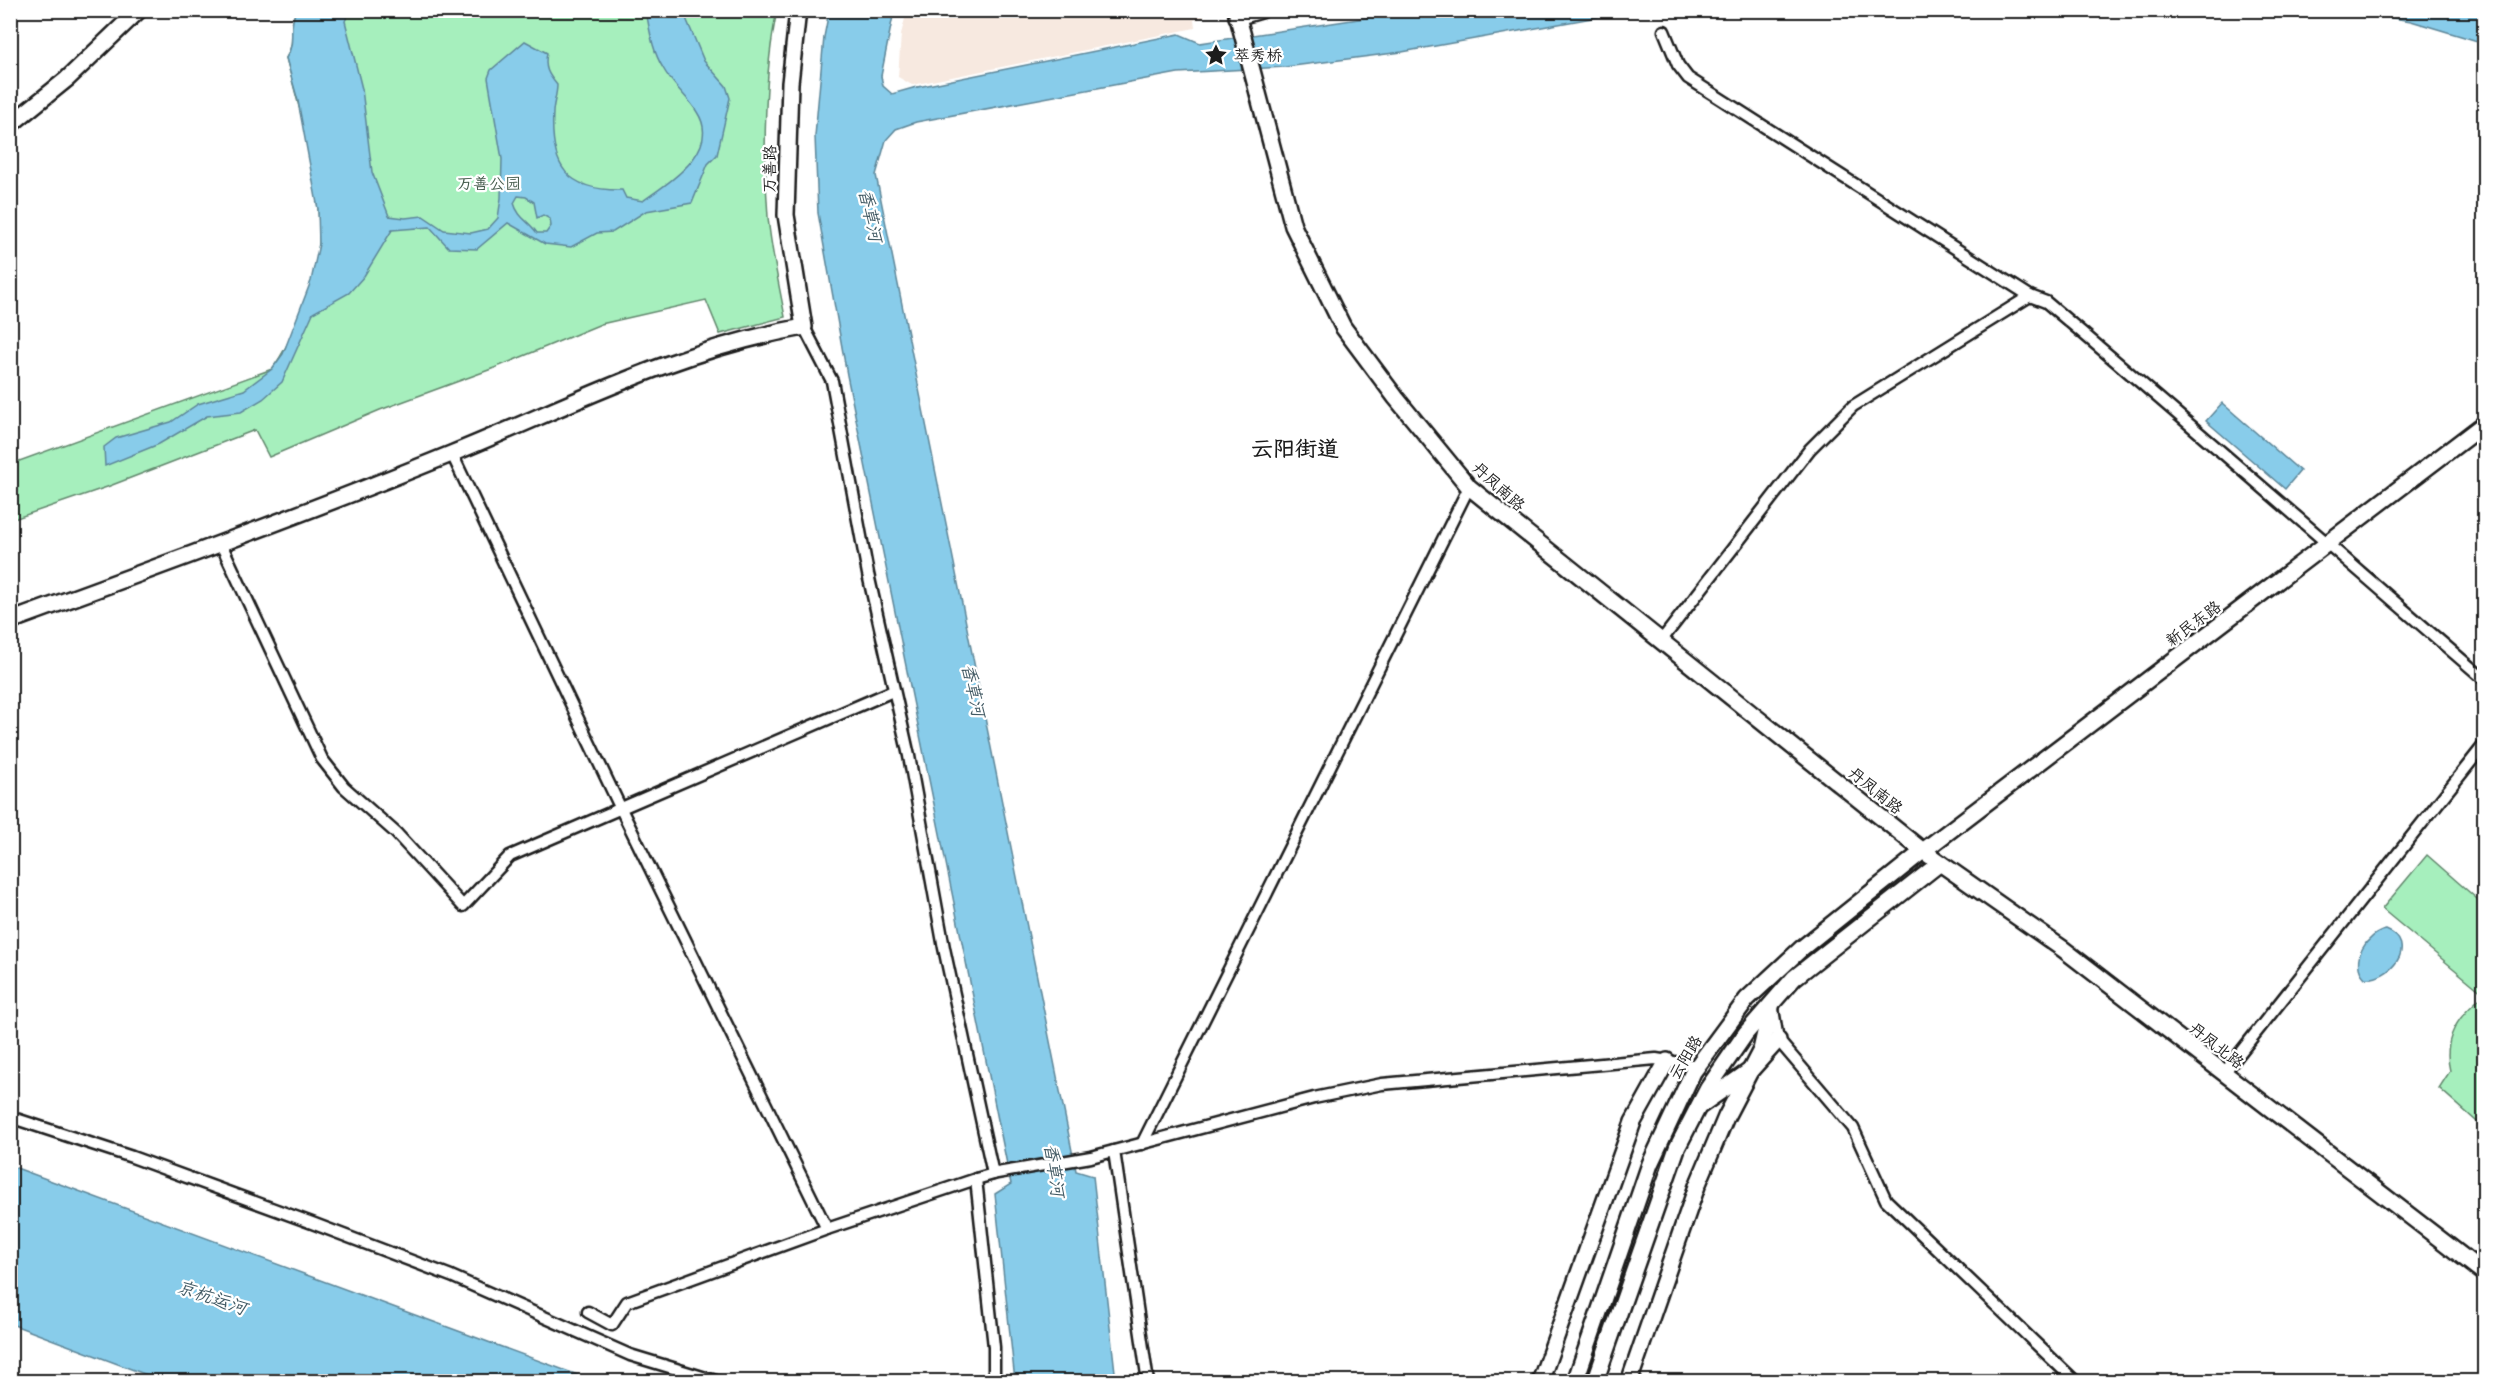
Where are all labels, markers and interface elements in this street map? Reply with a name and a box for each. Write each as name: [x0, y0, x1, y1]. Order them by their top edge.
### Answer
place icon: 萃秀桥: [1203, 42, 1229, 68]
place label: 萃秀桥: [1234, 44, 1282, 66]
street label: 万善路: [758, 145, 780, 193]
park label: 万善公园: [457, 172, 521, 194]
water label: 香草河: [853, 186, 889, 247]
district label: 云阳街道: [1251, 433, 1339, 463]
street label: 丹凤南路: [1468, 456, 1530, 516]
street label: 新民东路: [2161, 595, 2225, 651]
water label: 香草河: [956, 661, 992, 722]
street label: 丹凤南路: [1844, 761, 1908, 819]
street label: 丹凤北路: [2185, 1017, 2249, 1073]
street label: 云阳路: [1663, 1031, 1707, 1083]
water label: 香草河: [1039, 1142, 1072, 1201]
water label: 京杭运河: [174, 1273, 253, 1322]

